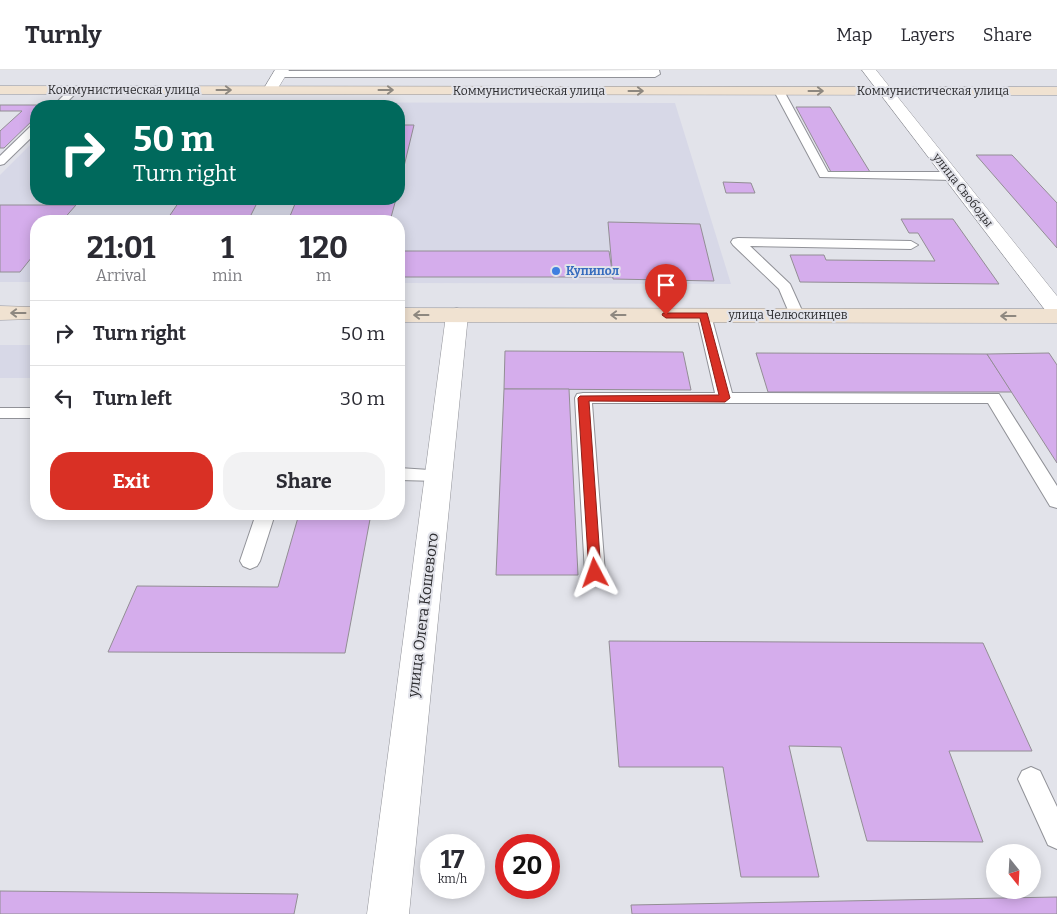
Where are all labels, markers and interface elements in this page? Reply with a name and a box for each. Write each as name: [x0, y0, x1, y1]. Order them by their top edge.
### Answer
text: Turnly: [25, 21, 102, 49]
text: Map: [836, 24, 872, 46]
text: Layers: [900, 24, 955, 46]
text: Share: [983, 24, 1032, 46]
street label: Коммунистическая улица: [48, 83, 201, 97]
street label: Коммунистическая улица: [453, 84, 606, 98]
street label: Коммунистическая улица: [857, 84, 1010, 98]
one-way arrow: [215, 85, 231, 95]
one-way arrow: [378, 85, 394, 95]
one-way arrow: [628, 86, 644, 96]
one-way arrow: [808, 86, 824, 96]
text: 50 m: [133, 118, 214, 160]
icon: right: [50, 120, 115, 185]
street label: улица Свободы: [929, 150, 996, 230]
text: Turn right: [133, 160, 236, 187]
text: 21:01: [87, 230, 155, 266]
text: 1: [221, 230, 234, 266]
text: 120: [299, 230, 348, 266]
place label: Купипол: [566, 264, 620, 278]
pin: [645, 264, 687, 315]
marker: Купипол: [550, 265, 562, 277]
text: Arrival: [96, 266, 146, 285]
text: min: [212, 266, 242, 285]
text: m: [316, 266, 331, 285]
icon: arrive: [652, 271, 680, 299]
one-way arrow: [10, 308, 26, 318]
street label: улица Челюскинцев: [727, 308, 848, 322]
one-way arrow: [413, 310, 430, 320]
one-way arrow: [611, 310, 627, 320]
one-way arrow: [1001, 311, 1017, 321]
icon: right: [50, 319, 78, 347]
text: Turn right: [93, 322, 186, 345]
text: 50 m: [341, 322, 385, 345]
icon: left: [50, 384, 78, 412]
text: Turn left: [93, 387, 172, 410]
text: 30 m: [340, 387, 385, 410]
button: Exit: [50, 452, 213, 510]
button: Share: [223, 452, 385, 510]
street label: улица Олега Кошевого: [404, 532, 442, 699]
position arrow: [568, 546, 620, 598]
speed limit sign: 20: [495, 834, 560, 899]
north arrow: [986, 844, 1041, 899]
map controls: [986, 844, 1041, 899]
text: 17: [440, 845, 465, 875]
text: km/h: [438, 872, 467, 886]

